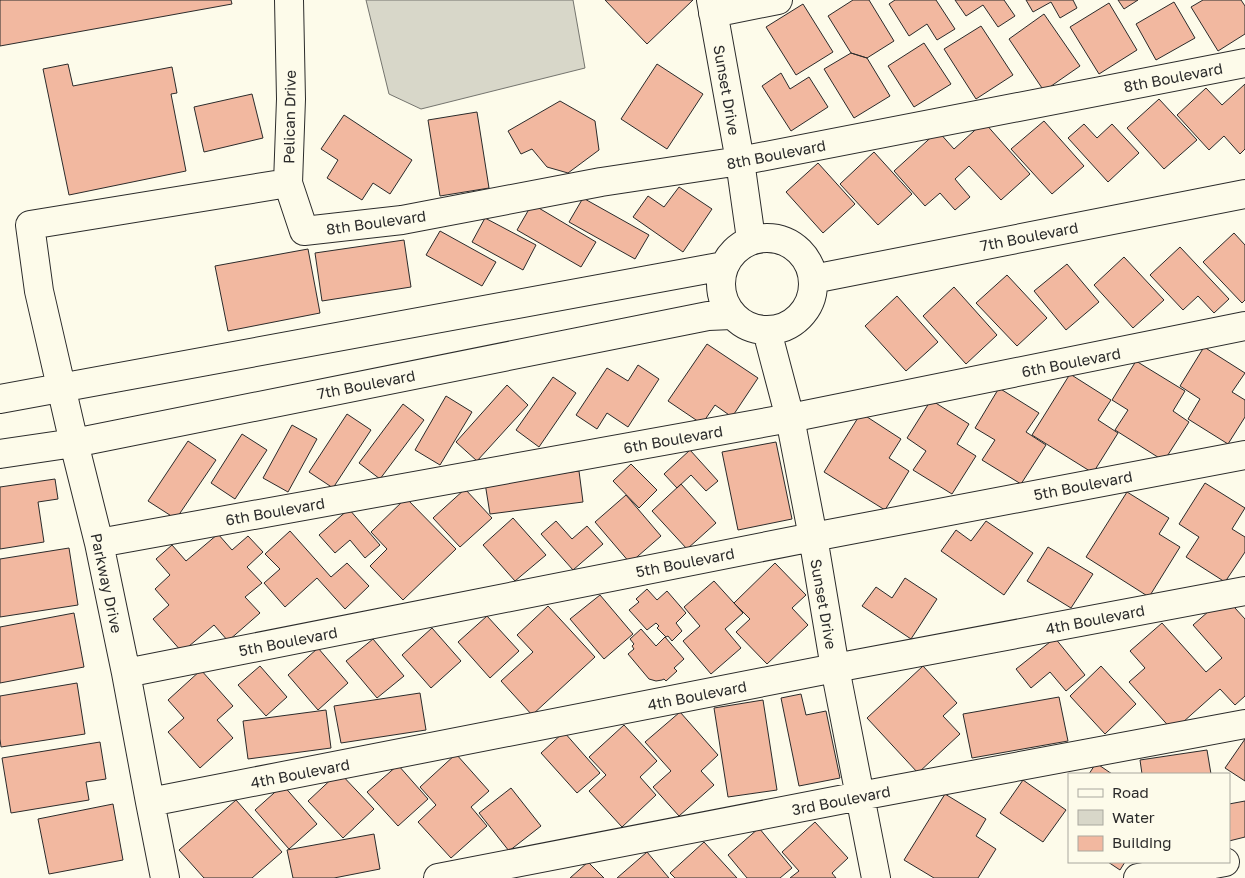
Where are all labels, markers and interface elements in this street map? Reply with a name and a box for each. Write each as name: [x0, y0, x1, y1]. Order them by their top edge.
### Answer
street label: Sunset Drive: [710, 43, 744, 137]
street label: 8th Boulevard: [1122, 59, 1224, 95]
street label: Pelican Drive: [279, 70, 299, 164]
street label: 8th Boulevard: [725, 136, 827, 172]
street label: 8th Boulevard: [325, 206, 427, 238]
street label: 7th Boulevard: [978, 218, 1080, 254]
street label: 6th Boulevard: [1020, 344, 1122, 380]
street label: 7th Boulevard: [315, 366, 417, 402]
street label: 6th Boulevard: [622, 421, 724, 457]
street label: 5th Boulevard: [1032, 467, 1134, 503]
street label: 6th Boulevard: [224, 493, 326, 529]
street label: Parkway Drive: [88, 531, 126, 635]
street label: 5th Boulevard: [634, 544, 736, 580]
street label: Sunset Drive: [807, 557, 841, 651]
street label: 4th Boulevard: [1044, 601, 1146, 637]
street label: 5th Boulevard: [237, 623, 339, 659]
street label: 4th Boulevard: [646, 677, 748, 713]
street label: 4th Boulevard: [249, 755, 351, 791]
legend: [1068, 773, 1230, 863]
street label: 3rd Boulevard: [790, 782, 892, 818]
text: Road: [1112, 783, 1149, 801]
text: Water: [1112, 808, 1155, 826]
text: Building: [1112, 833, 1172, 851]

